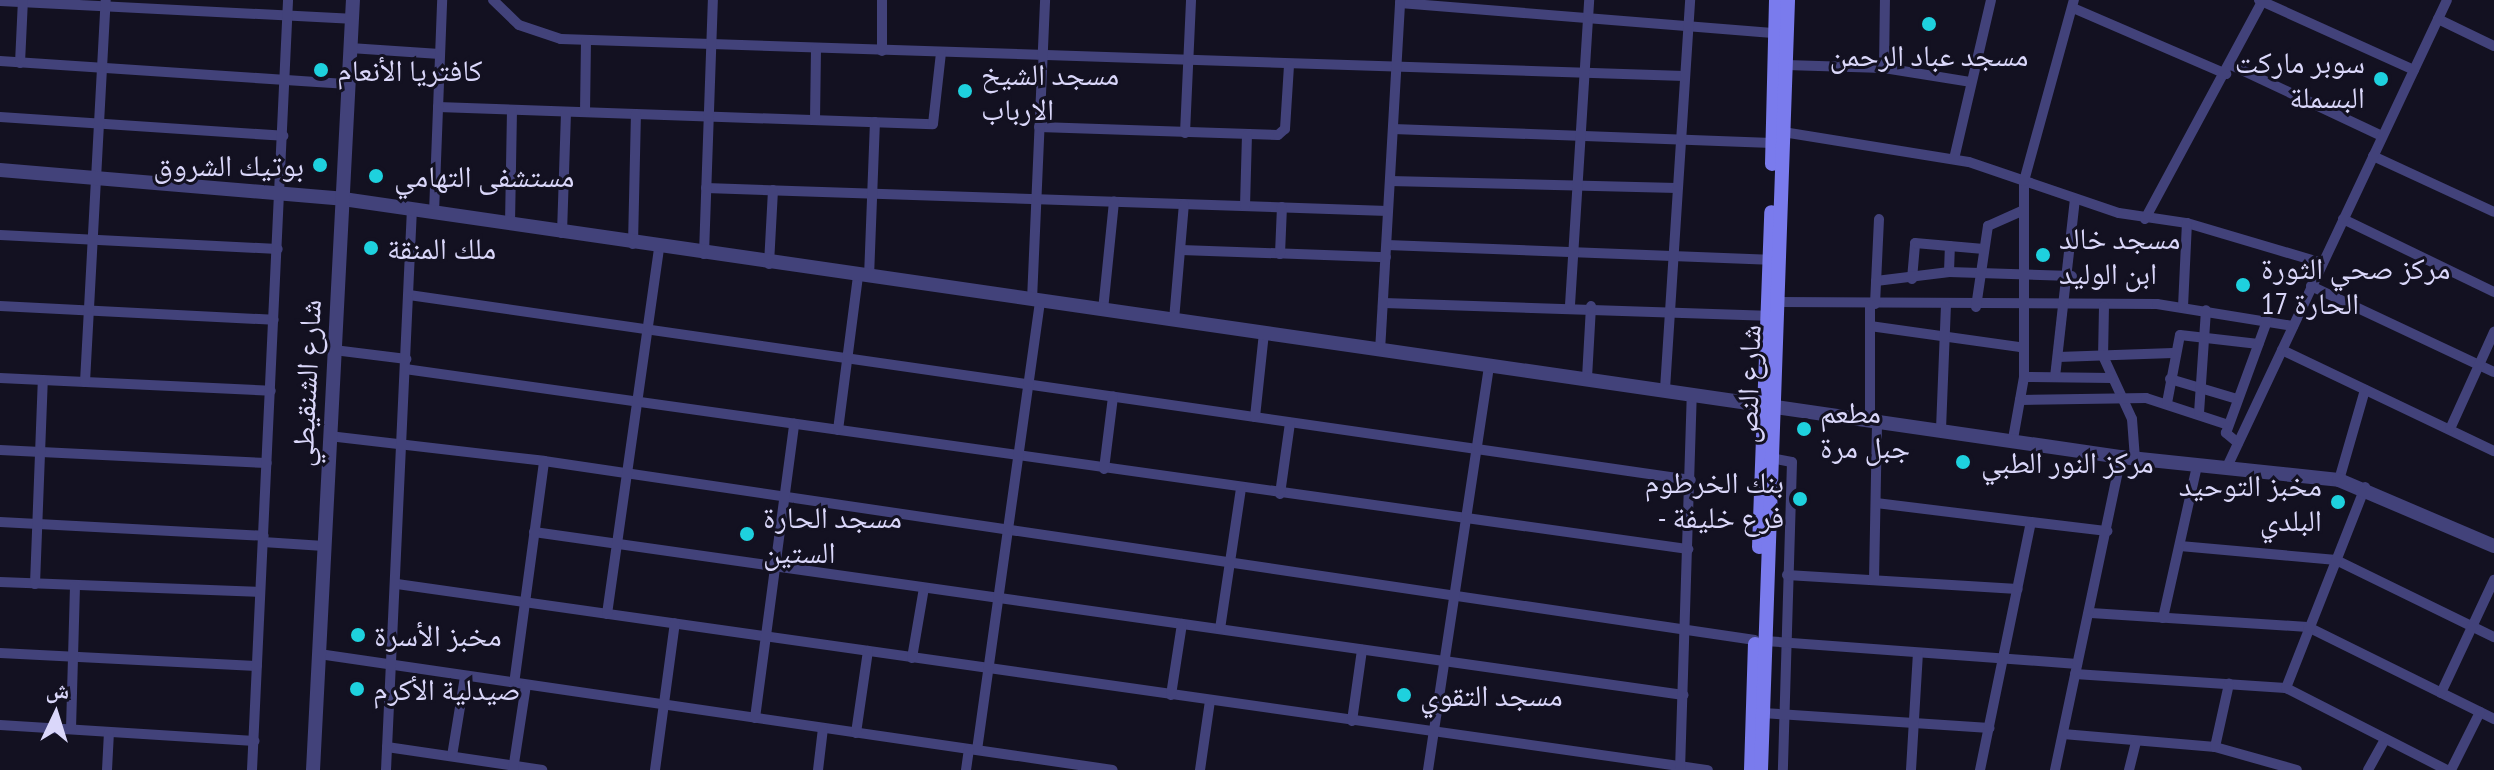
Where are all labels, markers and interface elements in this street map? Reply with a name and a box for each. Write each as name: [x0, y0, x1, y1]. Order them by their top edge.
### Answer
marker: مسجد عباد الرحمن: [1920, 15, 1938, 33]
place label: مسجد عباد الرحمن: [1829, 37, 2029, 73]
place label: سوبر ماركت البسملة: [2235, 44, 2365, 114]
place label: كافتريا الأنعام: [337, 52, 482, 88]
place label: مسجد الشيخ الارباب: [981, 56, 1119, 126]
marker: كافتريا الأنعام: [312, 61, 330, 79]
marker: سوبر ماركت البسملة: [2372, 70, 2390, 88]
marker: مسجد الشيخ الارباب: [956, 82, 974, 100]
place label: بوتيك الشروق: [153, 147, 304, 183]
marker: بوتيك الشروق: [311, 156, 329, 174]
place label: مستشفى التهامي: [394, 158, 574, 194]
marker: مستشفى التهامي: [365, 165, 387, 187]
place label: مسجد خالد ابن الوليد: [2059, 220, 2180, 290]
place label: ملك المنقة: [387, 230, 496, 266]
marker: ملك المنقة: [362, 239, 380, 257]
marker: مسجد خالد ابن الوليد: [2034, 246, 2052, 264]
place label: مركز صحي الثورة الحارة 17: [2261, 250, 2450, 320]
marker: مركز صحي الثورة الحارة 17: [2232, 274, 2254, 296]
street label: شارع الشنقيطي: [284, 298, 328, 468]
street label: شارع النص: [1728, 324, 1768, 444]
place label: مطعم جبل مرة: [1820, 394, 1910, 464]
marker: مطعم جبل مرة: [1795, 420, 1813, 438]
place label: مركز النور الطبي: [1981, 444, 2154, 480]
marker: مركز النور الطبي: [1952, 451, 1974, 473]
place label: بنك الخرطوم - فرع خليفة: [1644, 464, 1784, 534]
place label: مخبز التوحيد البلدي: [2179, 467, 2322, 538]
marker: بنك الخرطوم - فرع خليفة: [1791, 490, 1809, 508]
marker: مخبز التوحيد البلدي: [2329, 493, 2347, 511]
place label: مسجد الحارة الستين: [763, 499, 902, 570]
marker: مسجد الحارة الستين: [738, 525, 756, 543]
place label: مخبز الأسرة: [374, 617, 502, 653]
marker: مخبز الأسرة: [349, 626, 367, 644]
place label: صيدلية الأكرم: [373, 671, 521, 707]
north arrow: [16, 674, 96, 754]
text: ش: [45, 675, 70, 705]
place label: مسجد التقوي: [1420, 677, 1563, 713]
marker: صيدلية الأكرم: [348, 680, 366, 698]
marker: مسجد التقوي: [1395, 686, 1413, 704]

